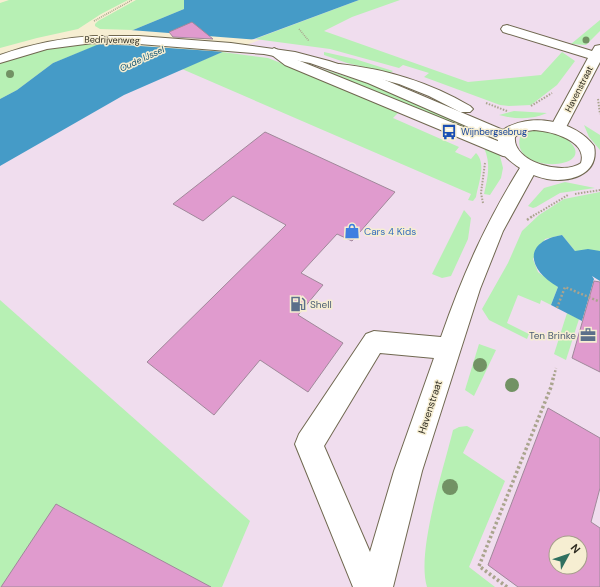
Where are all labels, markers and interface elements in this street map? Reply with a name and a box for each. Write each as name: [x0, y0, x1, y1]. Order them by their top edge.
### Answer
street label: Bedrijvenweg: [84, 34, 140, 46]
water label: Oude IJssel: [118, 43, 167, 75]
street label: Havenstraat: [562, 64, 596, 114]
bus stop icon: Wijnbergsebrug: [440, 123, 458, 141]
place label: Wijnbergsebrug: [461, 126, 527, 138]
shop icon: Cars 4 Kids: [343, 222, 361, 240]
place label: Cars 4 Kids: [364, 225, 416, 238]
fuel station icon: Shell: [289, 295, 307, 313]
place label: Shell: [310, 298, 332, 311]
office icon: Ten Brinke: [579, 326, 597, 344]
place label: Ten Brinke: [529, 329, 576, 342]
street label: Havenstraat: [415, 378, 445, 435]
north arrow: [548, 535, 588, 575]
text: N: [568, 541, 584, 556]

